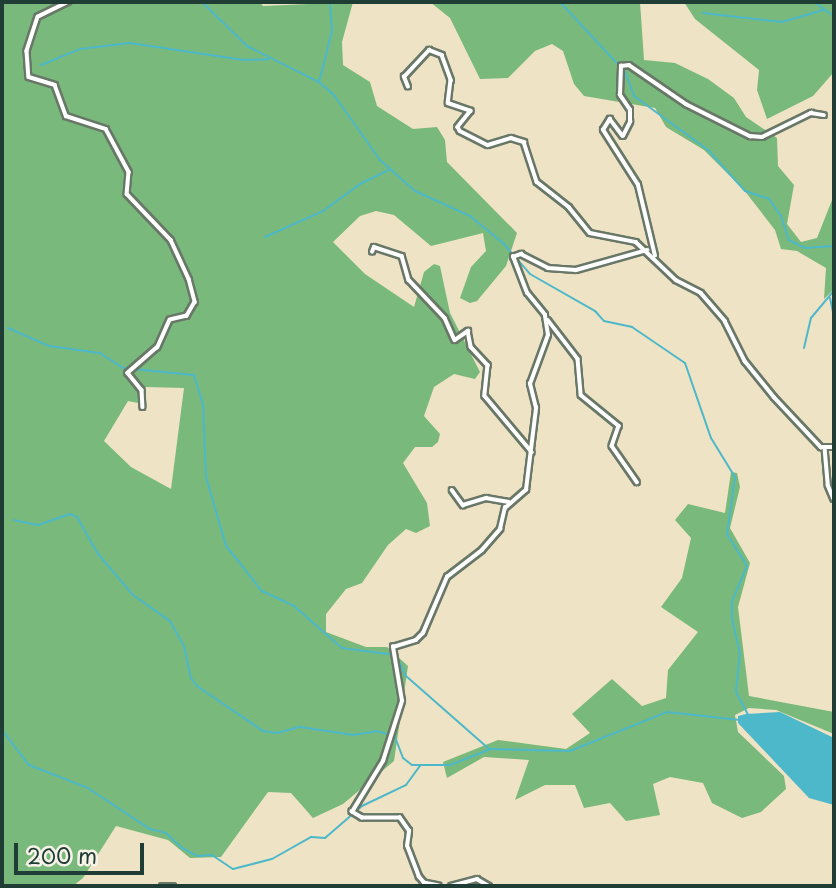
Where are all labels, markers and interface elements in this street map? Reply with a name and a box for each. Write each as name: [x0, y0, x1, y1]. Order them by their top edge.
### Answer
scale bar: [18, 828, 147, 872]
text: 200 m: [27, 839, 97, 871]

